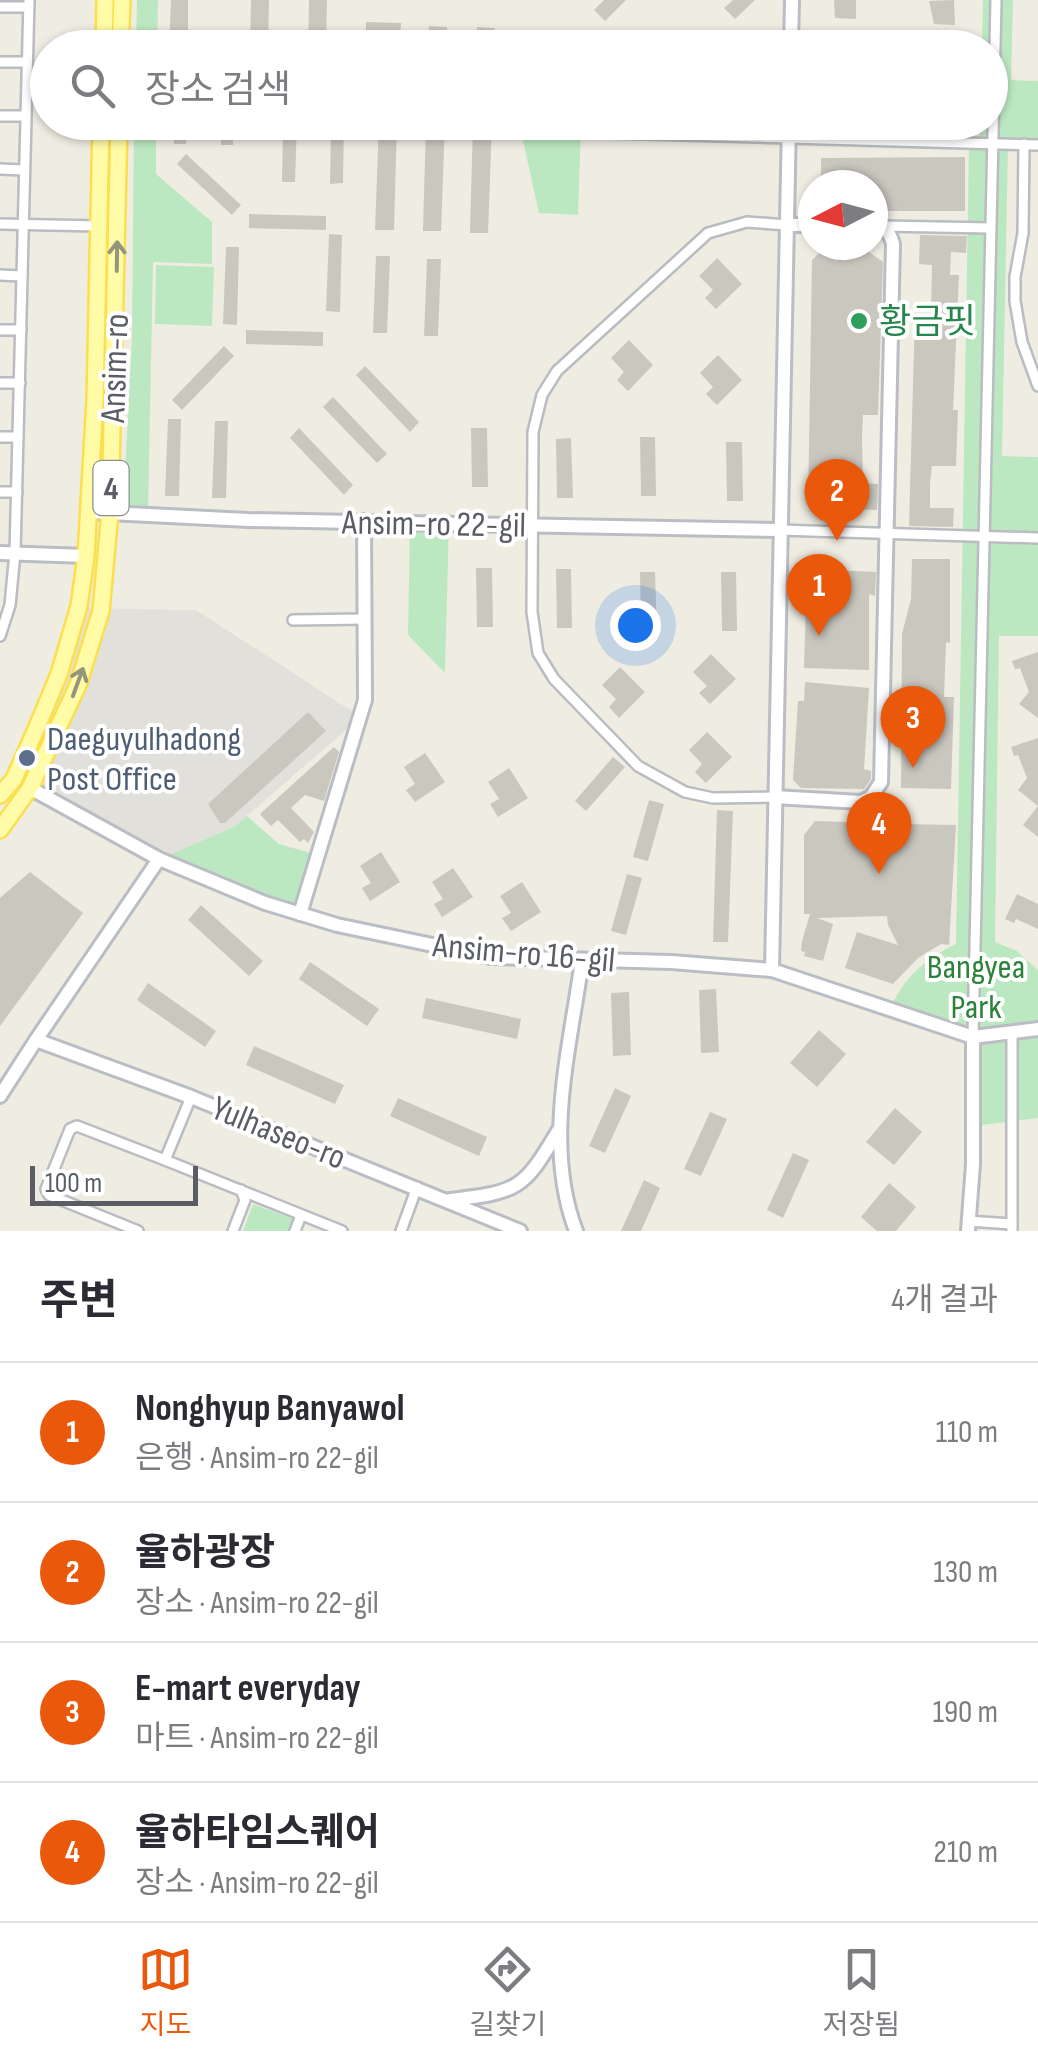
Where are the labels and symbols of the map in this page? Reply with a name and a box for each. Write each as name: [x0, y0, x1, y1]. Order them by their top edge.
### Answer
north arrow: [798, 170, 888, 260]
one-way arrow: [108, 241, 127, 273]
place label: 황금핏: [879, 301, 976, 344]
marker: 황금핏: [848, 310, 870, 332]
street label: Ansim-ro: [92, 313, 139, 424]
pin: 2: [804, 458, 870, 541]
road number: 4: [94, 461, 128, 515]
street label: Ansim-ro 22-gil: [341, 501, 526, 548]
pin: 1: [786, 554, 852, 636]
your location: [610, 600, 661, 651]
one-way arrow: [70, 668, 88, 699]
pin: 3: [880, 686, 946, 768]
place label: Daeguyulhadong Post Office: [47, 718, 241, 801]
marker: Daeguyulhadong Post Office: [16, 747, 38, 769]
pin: 4: [846, 792, 912, 874]
street label: Ansim-ro 16-gil: [430, 924, 617, 983]
park label: Bangyea Park: [927, 946, 1025, 1029]
street label: Yulhaseo-ro: [205, 1087, 352, 1180]
scale bar: [30, 1161, 198, 1206]

